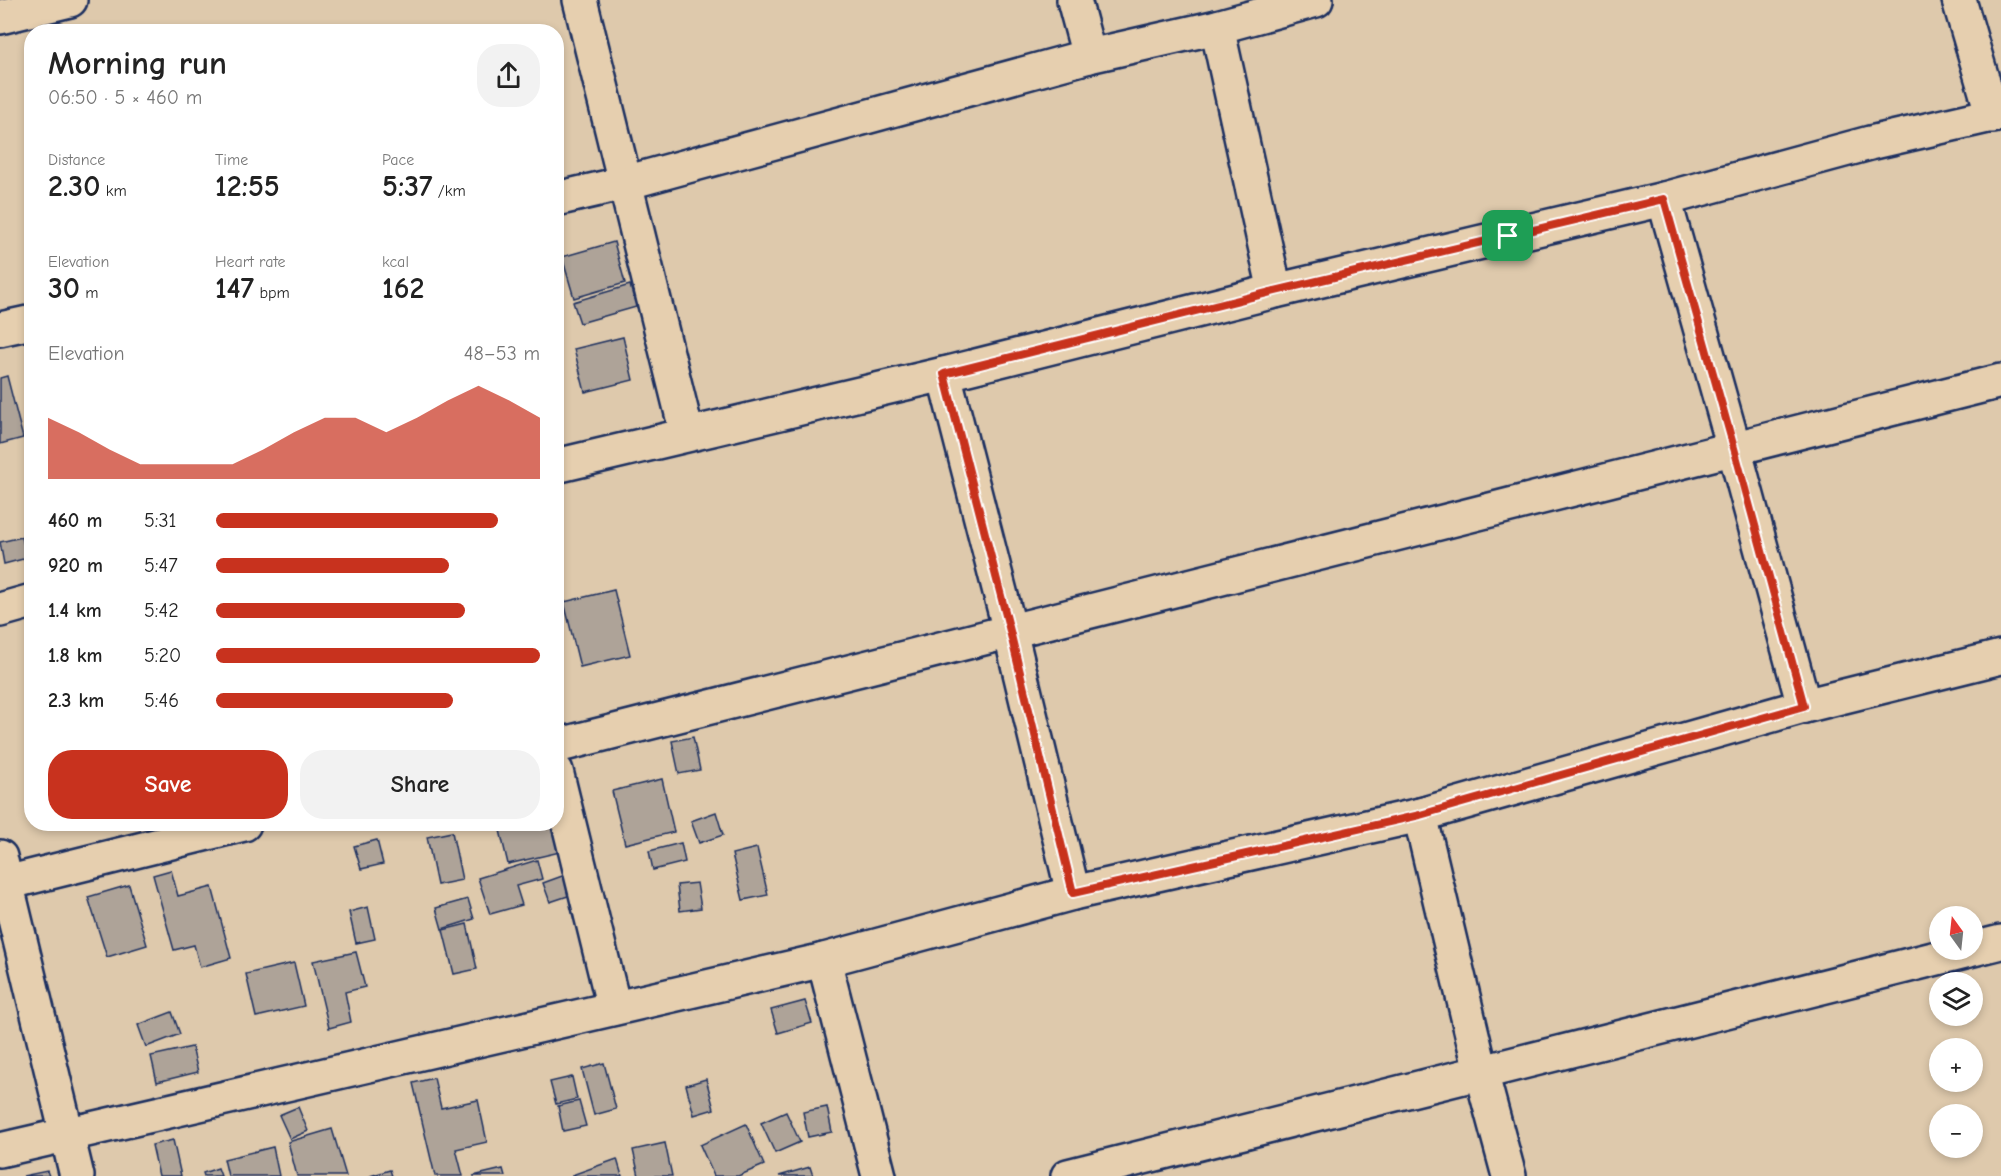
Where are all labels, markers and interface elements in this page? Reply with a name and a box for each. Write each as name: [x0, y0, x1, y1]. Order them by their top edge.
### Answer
text: Morning run: [48, 44, 227, 82]
button: share: [477, 44, 540, 107]
text: 06:50 · 5 × 460 m: [48, 86, 202, 109]
text: Distance: [48, 151, 105, 169]
text: Time: [215, 151, 248, 169]
text: Pace: [382, 151, 414, 169]
text: 2.30: [48, 169, 100, 204]
text: 12:55: [215, 169, 280, 204]
text: 5:37: [382, 169, 432, 204]
text: km: [100, 182, 127, 200]
text: /km: [432, 182, 466, 200]
pin: [1482, 210, 1533, 261]
icon: arrive: [1491, 219, 1524, 252]
text: Elevation: [48, 253, 109, 271]
text: Heart rate: [215, 253, 286, 271]
text: kcal: [382, 253, 409, 271]
text: 30: [48, 271, 80, 306]
text: 147: [215, 271, 254, 306]
text: 162: [382, 271, 424, 306]
text: m: [80, 284, 99, 302]
text: bpm: [254, 284, 290, 302]
text: Elevation: [48, 342, 125, 365]
text: 48–53 m: [464, 342, 540, 365]
text: 460 m: [48, 509, 102, 532]
text: 5:31: [144, 509, 177, 532]
text: 920 m: [48, 554, 103, 577]
text: 5:47: [144, 554, 178, 577]
text: 1.4 km: [48, 599, 102, 622]
text: 5:42: [144, 599, 179, 622]
text: 1.8 km: [48, 644, 103, 667]
text: 5:20: [144, 644, 181, 667]
text: 2.3 km: [48, 689, 104, 712]
text: 5:46: [144, 689, 179, 712]
button: Save: [48, 750, 288, 819]
button: Share: [300, 750, 540, 819]
north arrow: [1929, 906, 1983, 960]
map controls: [1929, 906, 1983, 1158]
button: layers: [1929, 972, 1983, 1026]
button: +: [1929, 1038, 1983, 1092]
button: −: [1929, 1104, 1983, 1158]

